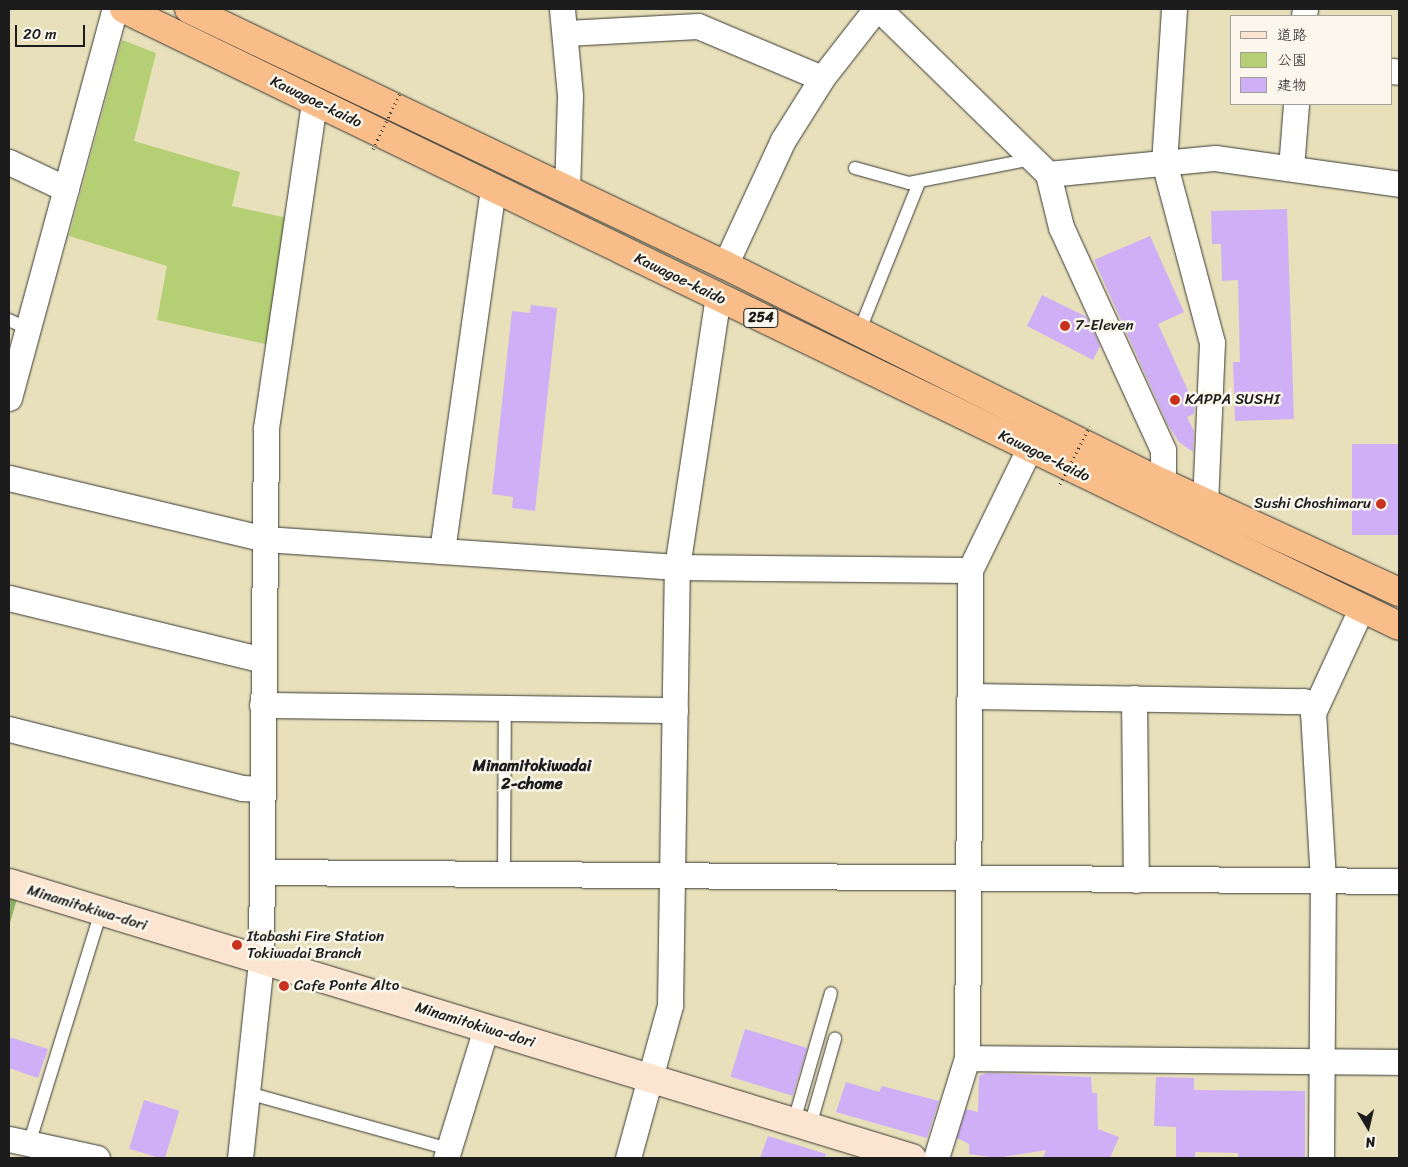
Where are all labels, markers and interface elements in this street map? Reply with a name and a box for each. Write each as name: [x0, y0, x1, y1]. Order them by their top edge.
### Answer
scale bar: [18, 15, 88, 47]
legend: [1230, 15, 1393, 105]
text: 20 m: [23, 21, 57, 47]
text: 道路: [1277, 22, 1307, 48]
text: 公園: [1277, 47, 1307, 73]
street label: Kawagoe-kaido: [267, 72, 365, 132]
text: 建物: [1277, 72, 1307, 98]
street label: Kawagoe-kaido: [631, 249, 729, 309]
road number: 254: [742, 306, 780, 330]
place label: 7-Eleven: [1075, 317, 1134, 335]
marker: 7-Eleven: [1059, 320, 1071, 332]
place label: KAPPA SUSHI: [1185, 391, 1279, 409]
marker: KAPPA SUSHI: [1169, 394, 1181, 406]
street label: Kawagoe-kaido: [995, 426, 1093, 486]
place label: Sushi Choshimaru: [1254, 495, 1371, 513]
marker: Sushi Choshimaru: [1375, 498, 1387, 510]
district label: Minamitokiwadai 2-chome: [473, 756, 591, 794]
street label: Minamitokiwa-dori: [25, 881, 149, 935]
place label: Itabashi Fire Station Tokiwadai Branch: [247, 927, 384, 962]
marker: Itabashi Fire Station Tokiwadai Branch: [231, 939, 243, 951]
place label: Cafe Ponte Alto: [294, 977, 400, 995]
marker: Cafe Ponte Alto: [278, 980, 290, 992]
street label: Minamitokiwa-dori: [413, 998, 537, 1052]
north arrow: [1343, 1102, 1393, 1152]
text: N: [1364, 1129, 1377, 1155]

